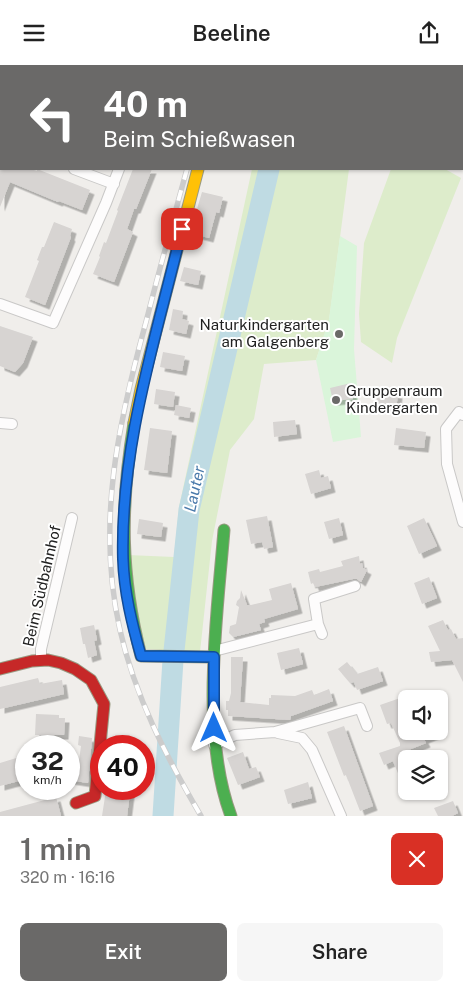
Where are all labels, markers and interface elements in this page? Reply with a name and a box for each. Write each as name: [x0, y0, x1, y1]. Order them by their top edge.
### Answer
icon: menu: [20, 19, 48, 47]
icon: share: [415, 19, 443, 47]
text: Beeline: [192, 20, 271, 46]
text: 40 m: [103, 84, 188, 125]
icon: left: [20, 85, 85, 150]
text: Beim Schießwasen: [103, 126, 296, 152]
pin: [161, 208, 203, 250]
icon: arrive: [168, 215, 196, 243]
place label: Naturkindergarten am Galgenberg: [200, 316, 329, 350]
marker: Naturkindergarten am Galgenberg: [333, 328, 345, 340]
place label: Gruppenraum Kindergarten: [346, 382, 442, 416]
marker: Gruppenraum Kindergarten: [330, 394, 342, 406]
water label: Lauter: [180, 463, 209, 514]
street label: Beim Südbahnhof: [19, 523, 64, 648]
map controls: [398, 690, 448, 800]
button: sound: [398, 690, 448, 740]
position arrow: [187, 701, 239, 753]
speed limit sign: 40: [90, 735, 155, 800]
text: 32: [31, 746, 64, 776]
button: layers: [398, 750, 448, 800]
text: km/h: [33, 773, 62, 787]
text: 1 min: [20, 831, 91, 867]
button: close: [391, 833, 443, 885]
text: 320 m · 16:16: [20, 868, 115, 887]
button: Exit: [20, 923, 227, 981]
button: Share: [237, 923, 443, 981]

